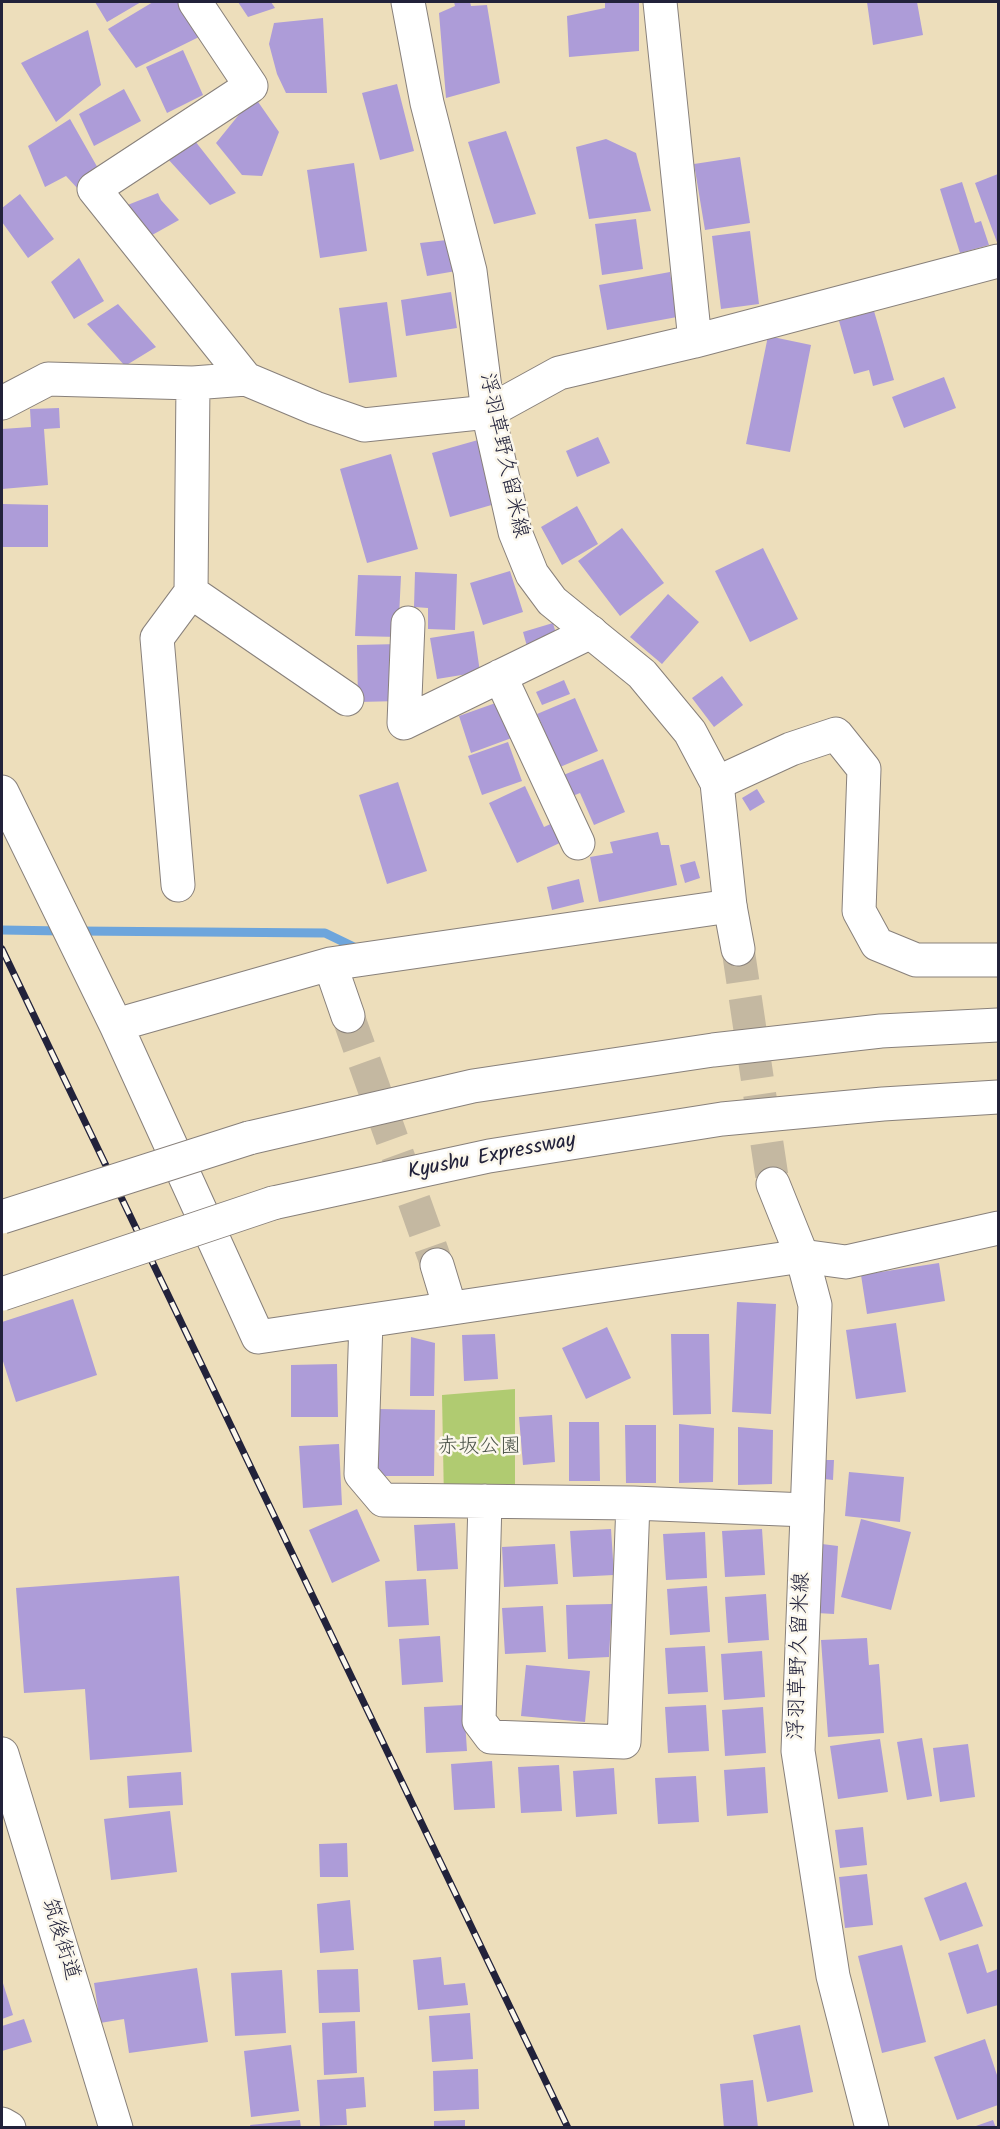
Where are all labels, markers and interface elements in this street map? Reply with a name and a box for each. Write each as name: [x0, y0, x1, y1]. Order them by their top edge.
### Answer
street label: 浮羽草野久留米線: [472, 371, 532, 541]
street label: Kyushu Expressway: [406, 1129, 578, 1187]
park label: 赤坂公園: [437, 1435, 521, 1461]
street label: 浮羽草野久留米線: [785, 1572, 817, 1740]
street label: 筑後街道: [35, 1896, 83, 1984]

